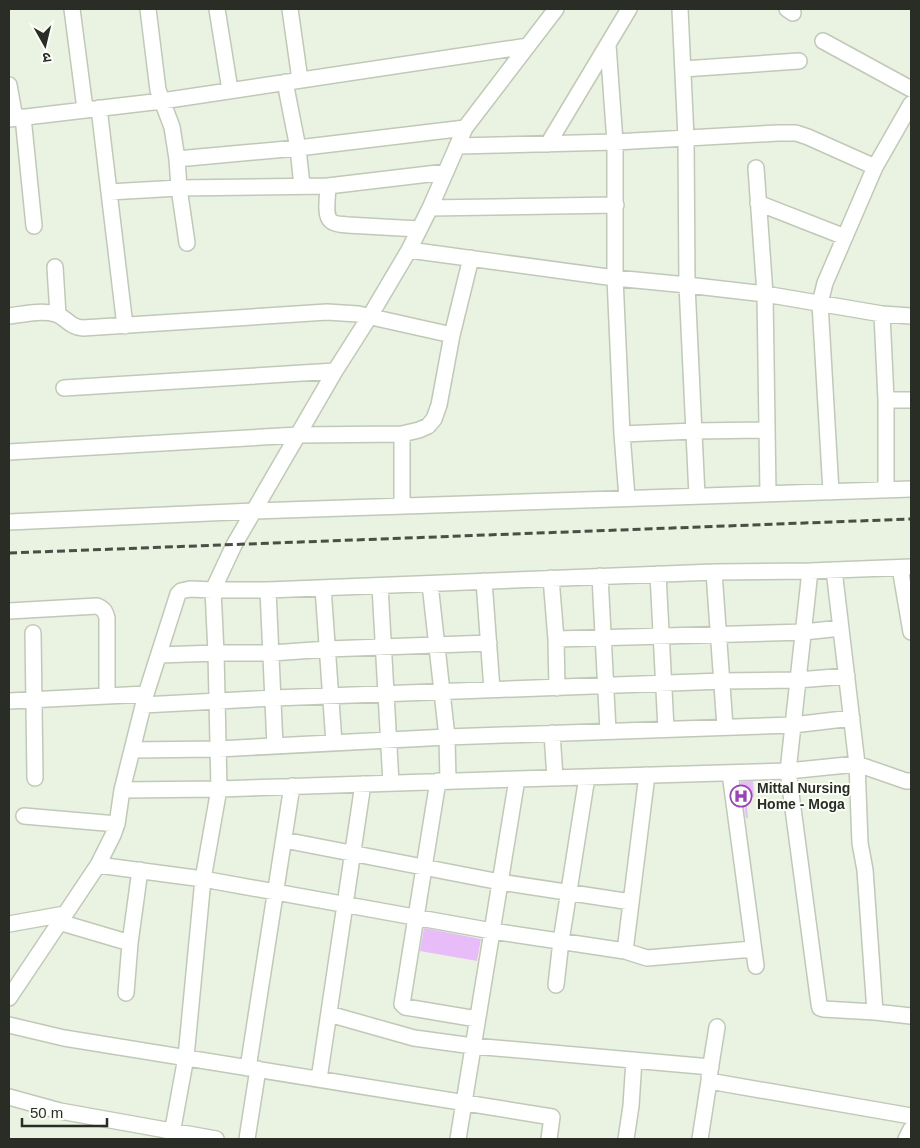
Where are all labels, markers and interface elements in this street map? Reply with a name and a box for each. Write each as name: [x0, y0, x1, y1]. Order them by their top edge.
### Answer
north arrow: [20, 20, 70, 70]
text: उ: [41, 49, 52, 66]
place label: Mittal Nursing Home - Moga: [757, 780, 850, 812]
hospital icon: Mittal Nursing Home - Moga: [729, 784, 753, 808]
scale bar: [22, 1096, 108, 1128]
text: 50 m: [30, 1104, 63, 1121]

